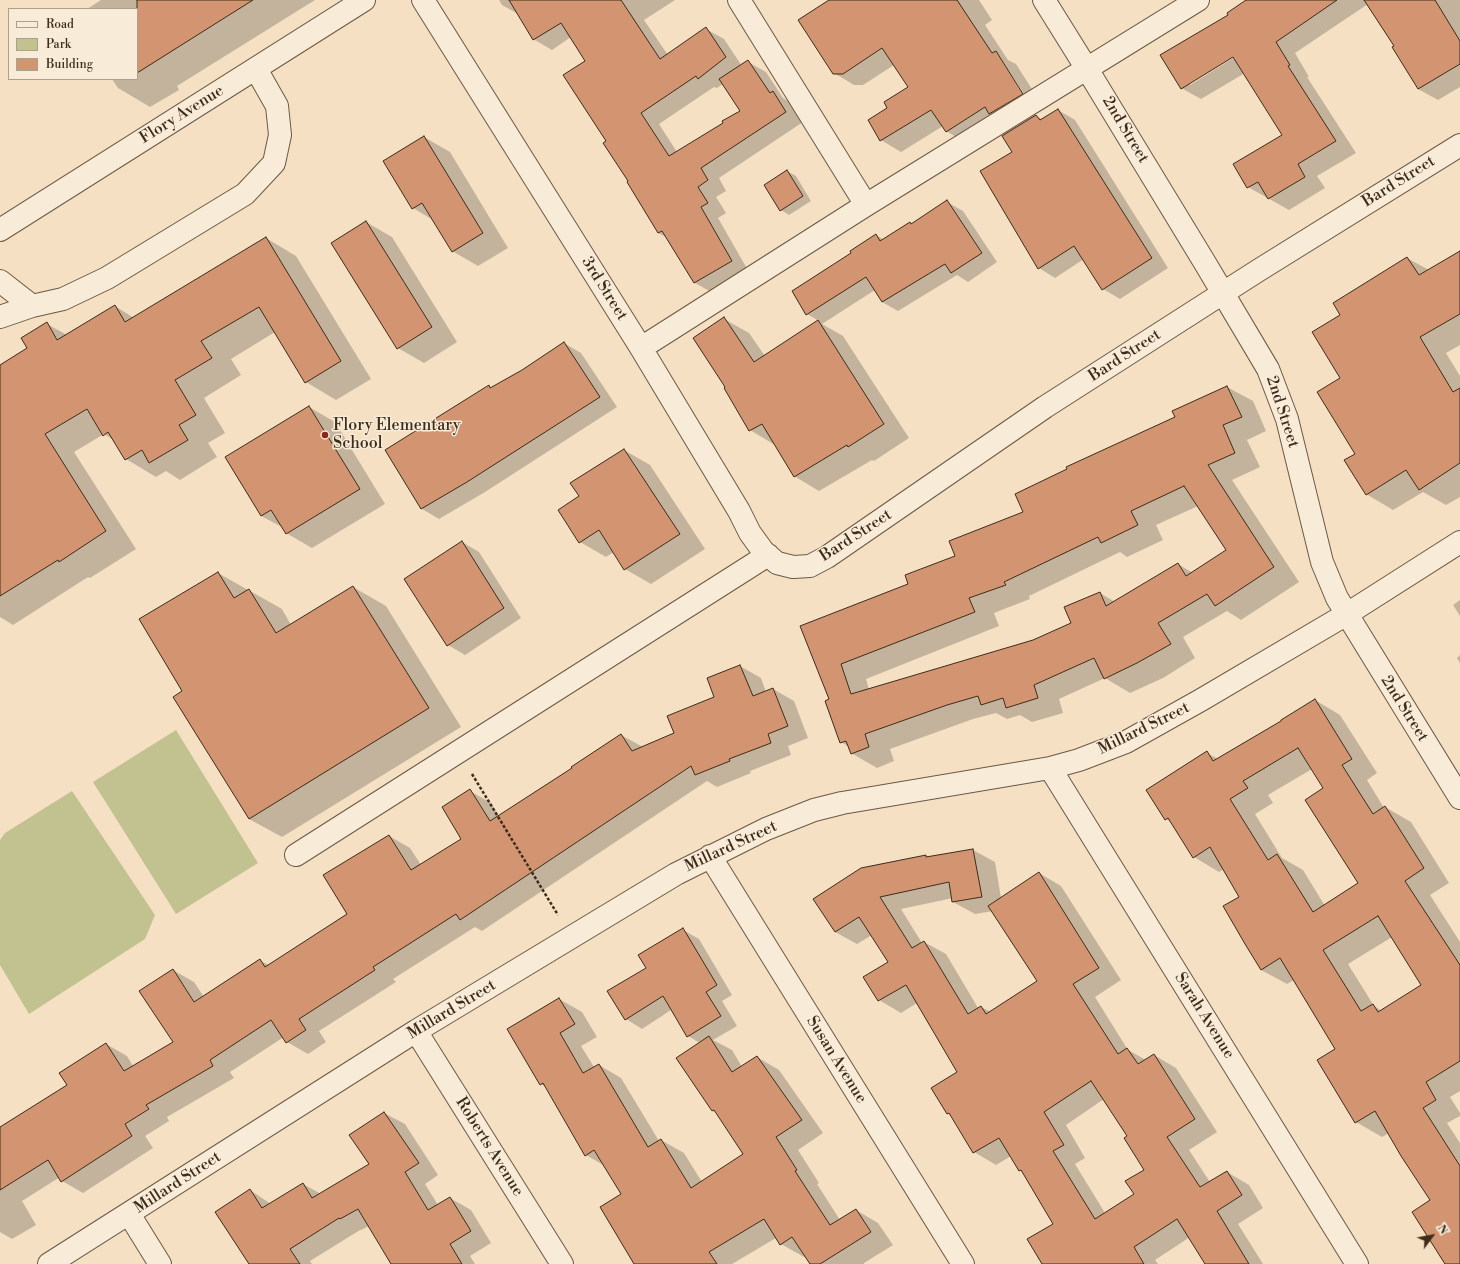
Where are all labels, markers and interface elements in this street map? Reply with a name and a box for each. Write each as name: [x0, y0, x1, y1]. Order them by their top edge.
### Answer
legend: [8, 8, 138, 80]
text: Road: [46, 17, 74, 32]
text: Park: [46, 37, 71, 52]
text: Building: [46, 57, 93, 72]
street label: Flory Avenue: [136, 82, 228, 148]
street label: 2nd Street: [1098, 93, 1152, 167]
street label: Bard Street: [1359, 152, 1439, 212]
street label: 3rd Street: [577, 254, 631, 324]
street label: Bard Street: [1085, 326, 1165, 386]
street label: 2nd Street: [1261, 374, 1303, 450]
place label: Flory Elementary School: [333, 416, 461, 454]
marker: Flory Elementary School: [320, 430, 330, 440]
street label: Bard Street: [816, 506, 896, 566]
street label: 2nd Street: [1376, 672, 1432, 746]
street label: Millard Street: [1095, 699, 1193, 759]
street label: Millard Street: [682, 817, 780, 877]
street label: Sarah Avenue: [1170, 969, 1238, 1063]
street label: Millard Street: [404, 976, 500, 1044]
street label: Susan Avenue: [802, 1013, 870, 1107]
street label: Roberts Avenue: [451, 1094, 527, 1200]
street label: Millard Street: [131, 1148, 225, 1218]
north arrow: [1412, 1216, 1452, 1256]
text: N: [1434, 1222, 1450, 1237]

